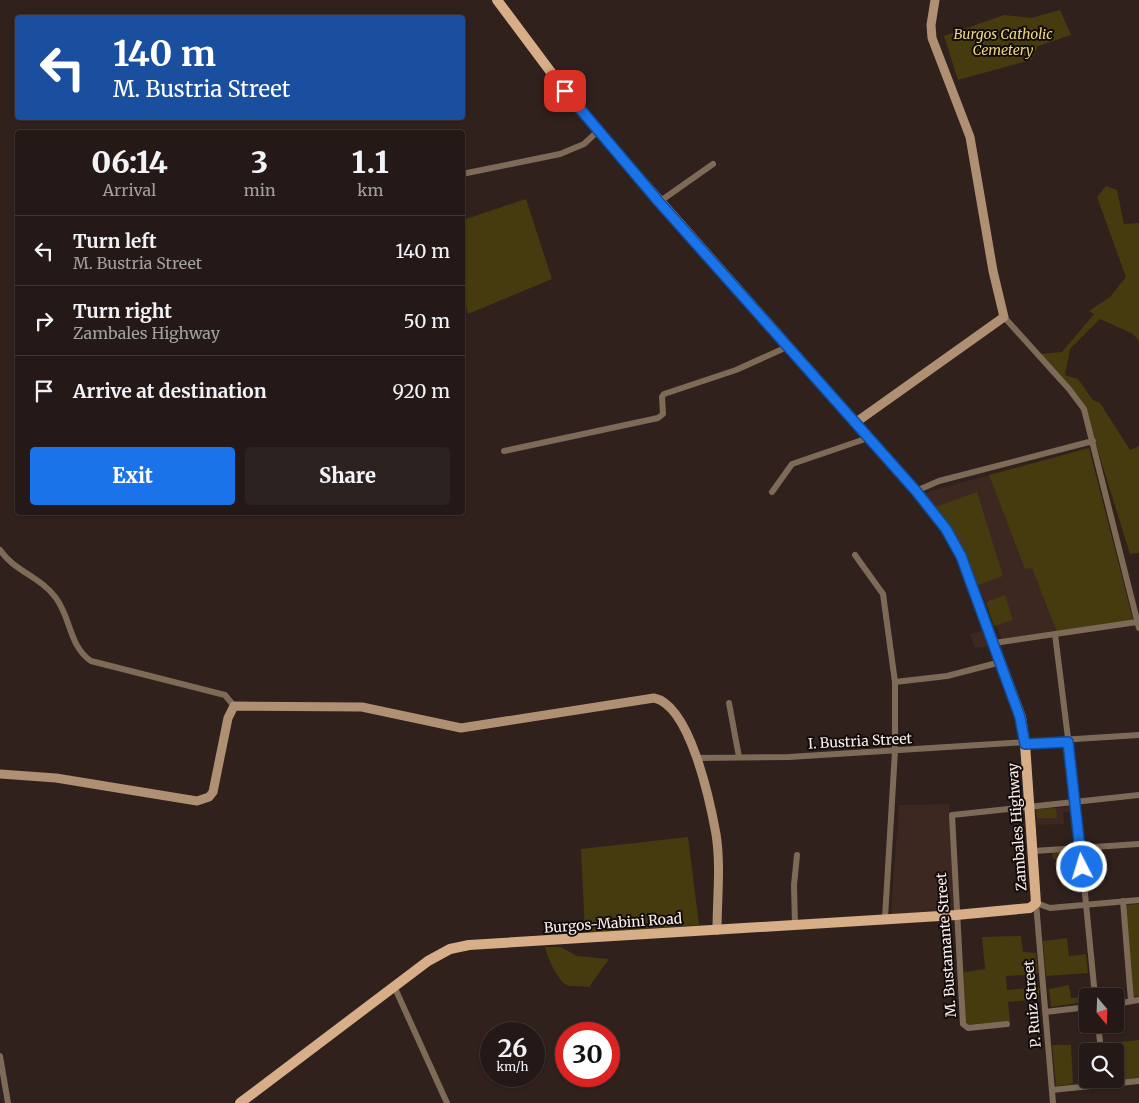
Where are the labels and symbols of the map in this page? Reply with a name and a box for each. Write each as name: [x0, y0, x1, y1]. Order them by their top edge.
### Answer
park label: Burgos Catholic Cemetery: [953, 25, 1053, 59]
pin: [544, 70, 586, 112]
street label: I. Bustria Street: [808, 729, 913, 753]
street label: Zambales Highway: [1003, 761, 1030, 892]
position arrow: [1055, 840, 1107, 892]
street label: M. Bustamante Street: [932, 872, 960, 1018]
street label: Burgos-Mabini Road: [543, 909, 683, 937]
street label: P. Ruiz Street: [1019, 959, 1045, 1049]
north arrow: [1079, 988, 1124, 1032]
speed limit sign: 30: [555, 1022, 620, 1087]

